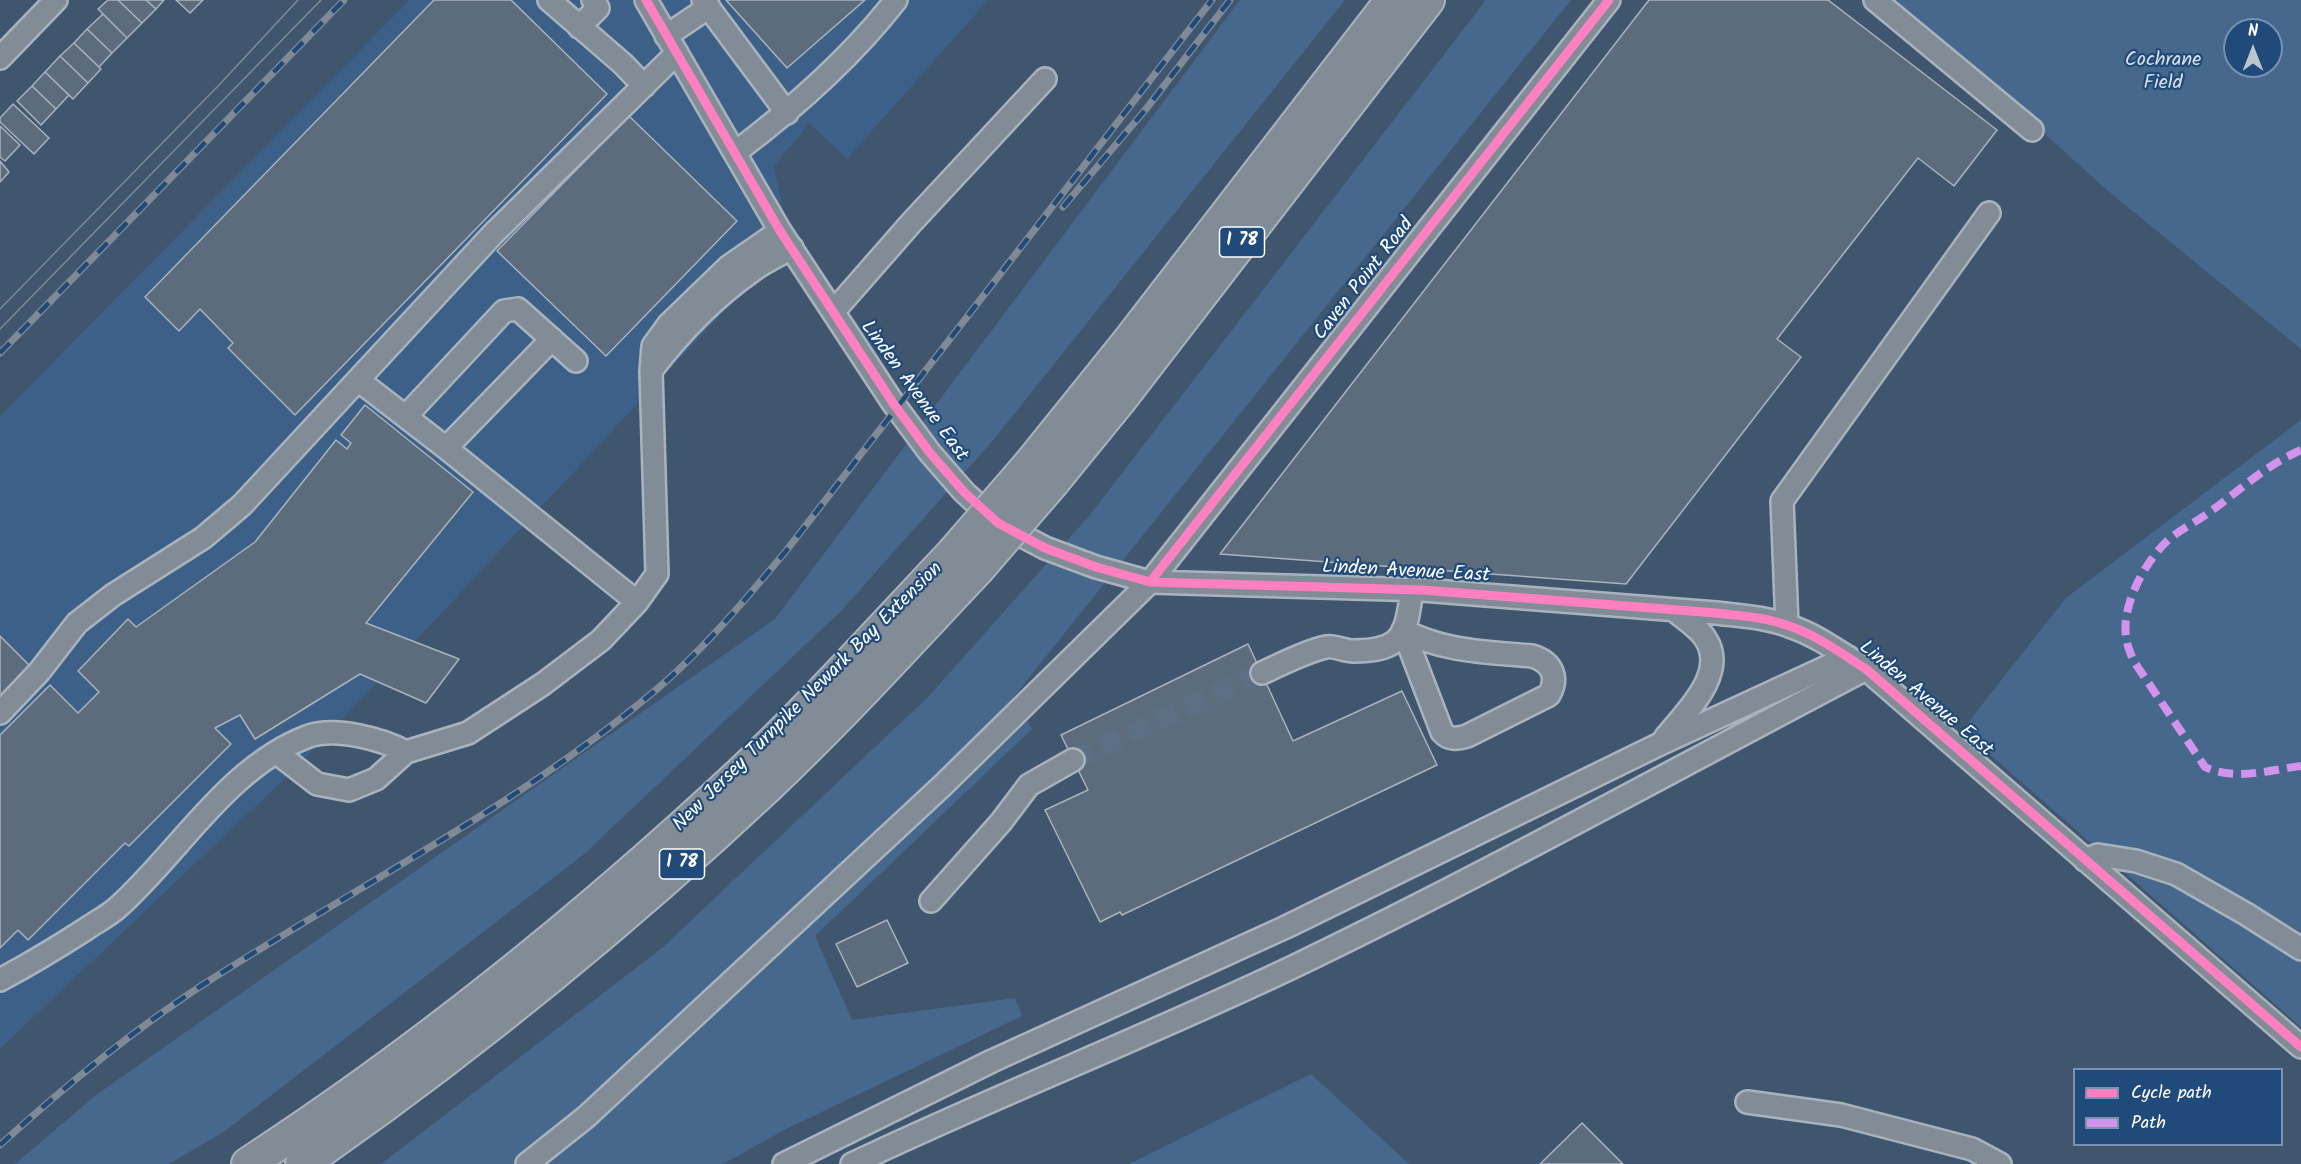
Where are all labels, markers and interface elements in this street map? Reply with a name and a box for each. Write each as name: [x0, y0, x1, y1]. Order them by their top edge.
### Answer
north arrow: [2223, 18, 2283, 78]
text: N: [2248, 19, 2258, 44]
park label: Cochrane Field: [2125, 50, 2201, 97]
street label: Caven Point Road: [1310, 214, 1420, 346]
road number: I 78: [1220, 227, 1264, 257]
street label: Linden Avenue East: [854, 317, 972, 467]
street label: Linden Avenue East: [1321, 557, 1491, 589]
street label: New Jersey Turnpike Newark Bay Extension: [669, 558, 949, 838]
street label: Linden Avenue East: [1853, 637, 1997, 763]
road number: I 78: [660, 849, 704, 879]
legend: [2073, 1068, 2283, 1146]
text: Cycle path: [2131, 1079, 2212, 1108]
text: Path: [2131, 1109, 2166, 1138]

